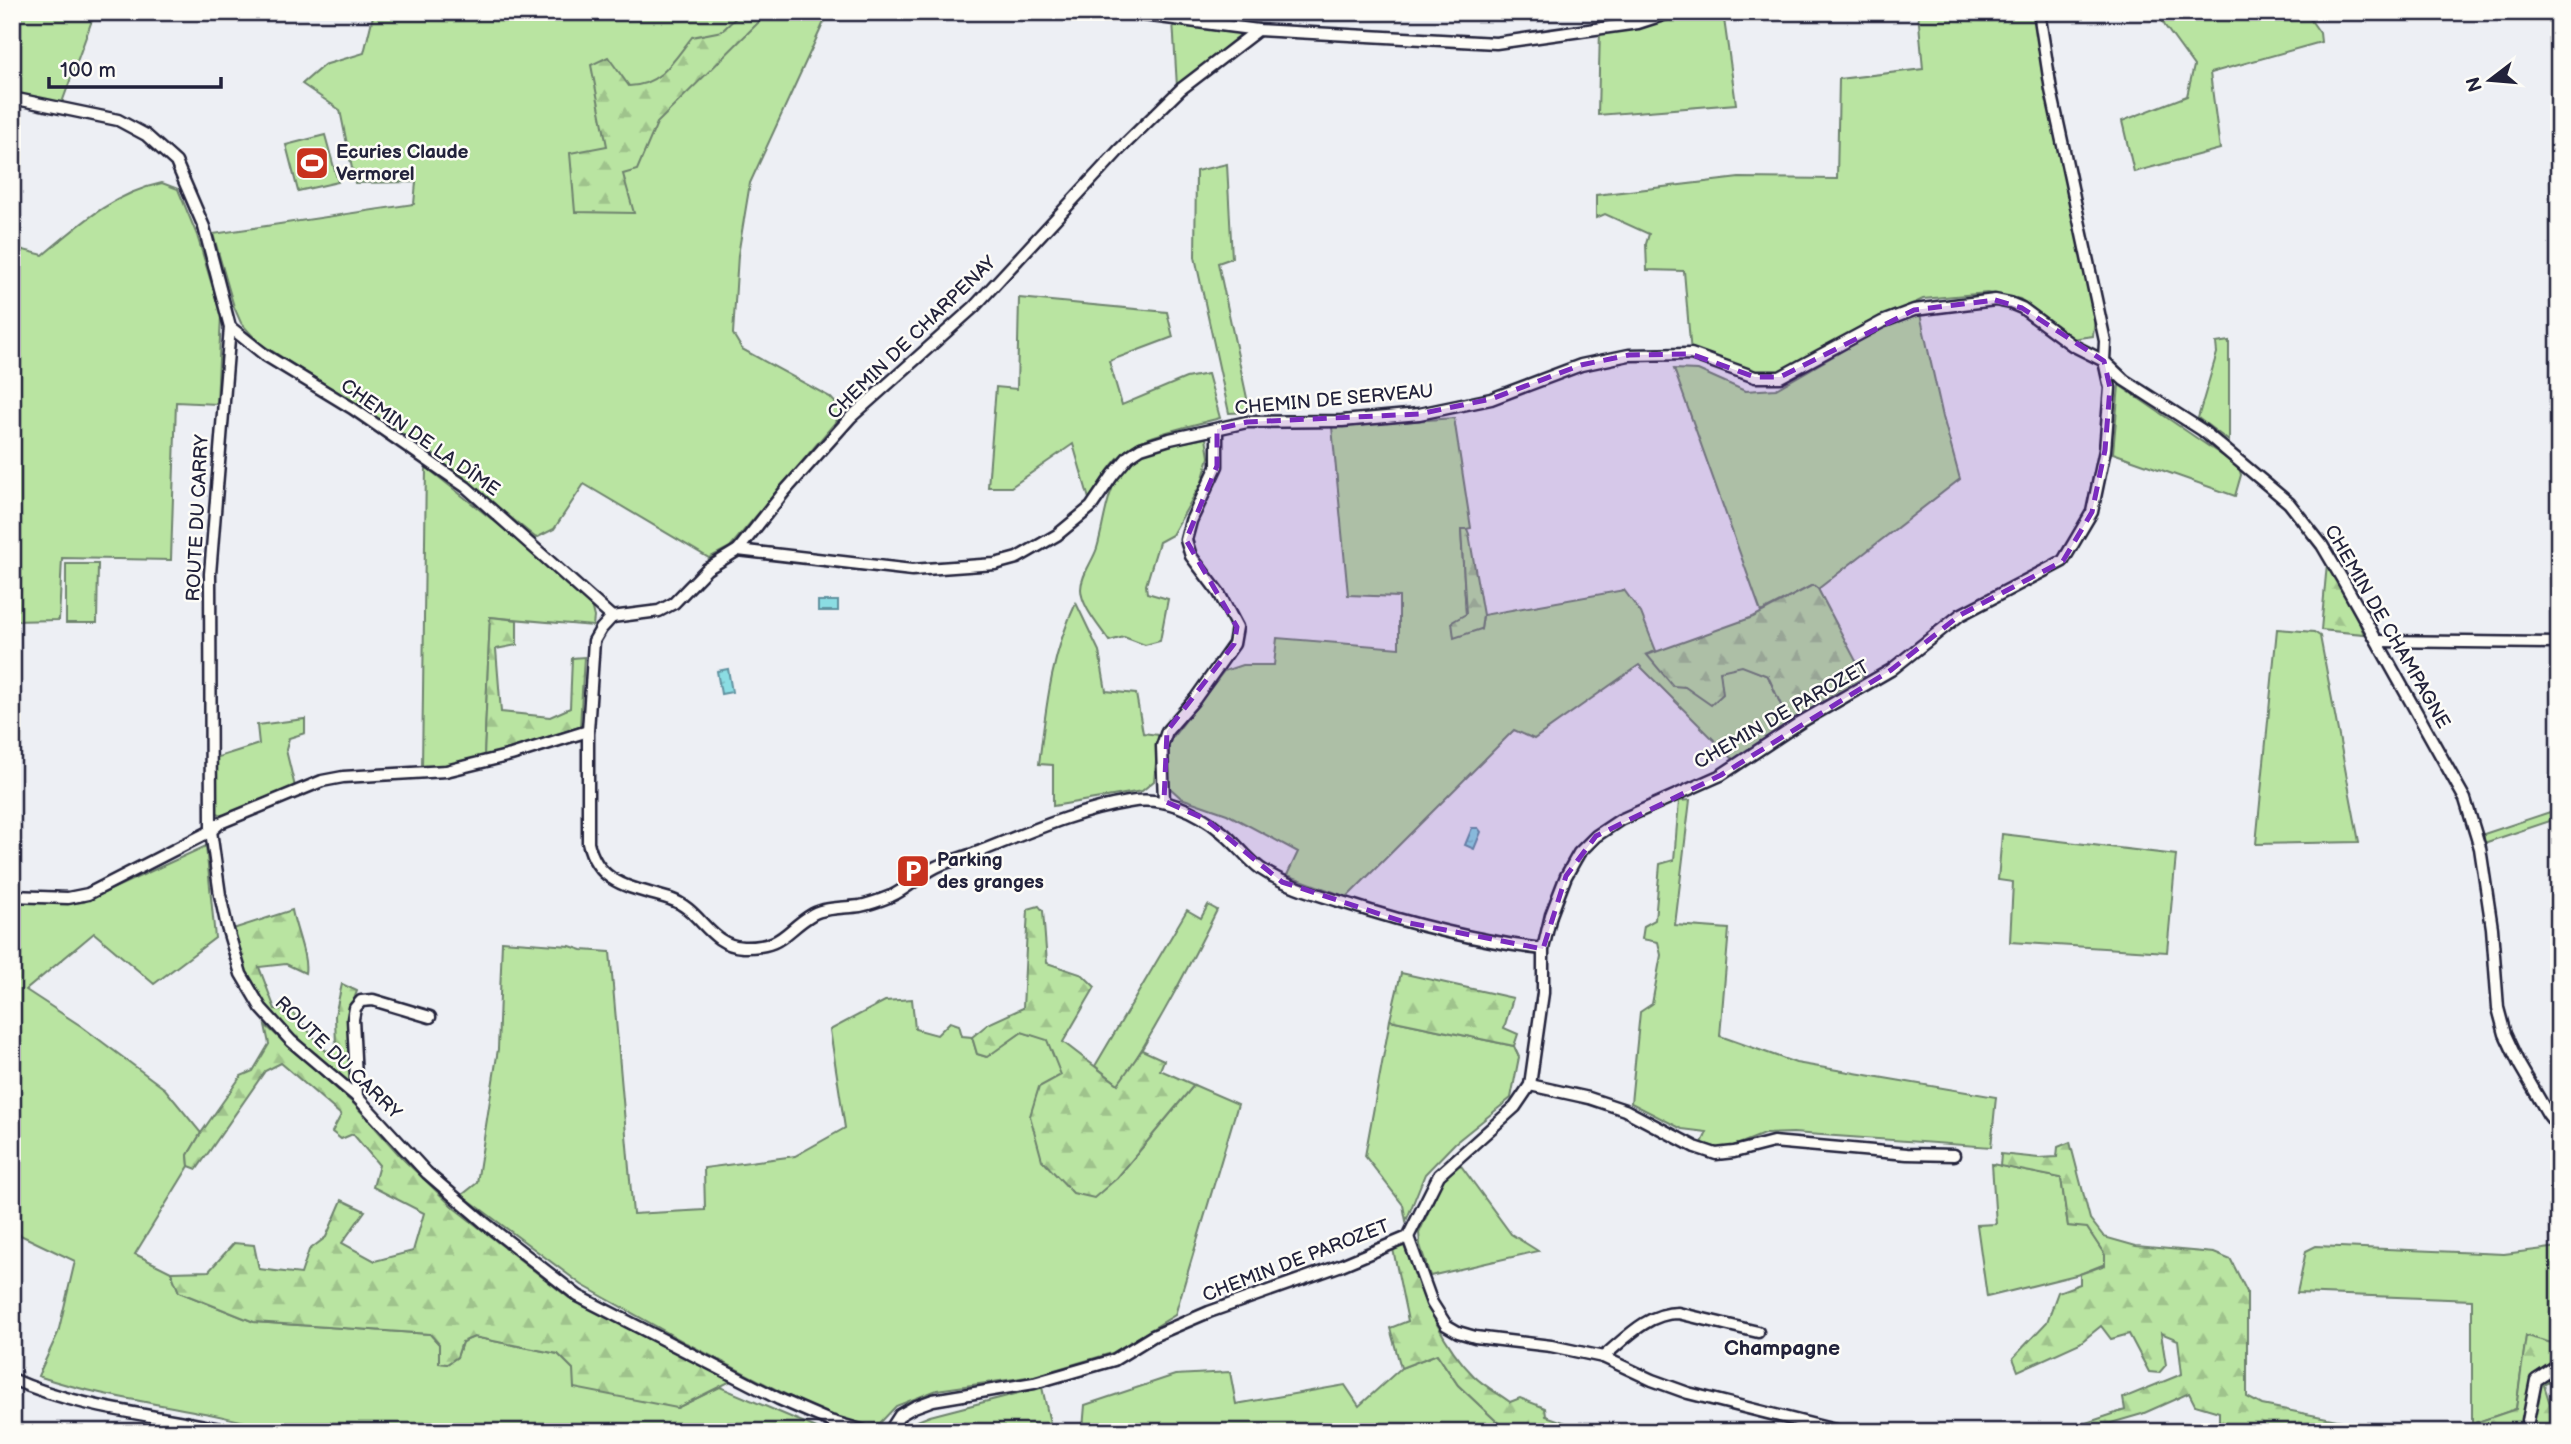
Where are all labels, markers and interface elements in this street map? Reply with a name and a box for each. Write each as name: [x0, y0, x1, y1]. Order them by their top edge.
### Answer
scale bar: [49, 46, 220, 90]
north arrow: [2456, 46, 2526, 116]
text: 100 m: [60, 58, 116, 83]
text: N: [2462, 74, 2488, 94]
place label: Ecuries Claude Vermorel: [336, 141, 469, 186]
sports icon: Ecuries Claude Vermorel: [293, 144, 331, 182]
street label: CHEMIN DE CHARPENAY: [823, 251, 1002, 425]
street label: CHEMIN DE LA DÎME: [336, 374, 505, 502]
street label: CHEMIN DE SERVEAU: [1234, 380, 1434, 420]
street label: ROUTE DU CARRY: [182, 433, 214, 602]
street label: CHEMIN DE CHAMPAGNE: [2319, 521, 2455, 733]
street label: CHEMIN DE PAROZET: [1690, 655, 1874, 775]
place label: Parking des granges: [937, 849, 1044, 894]
parking icon: Parking des granges: [894, 852, 932, 890]
street label: ROUTE DU CARRY: [270, 992, 407, 1125]
street label: CHEMIN DE PAROZET: [1199, 1215, 1393, 1307]
district label: Champagne: [1724, 1336, 1840, 1361]

